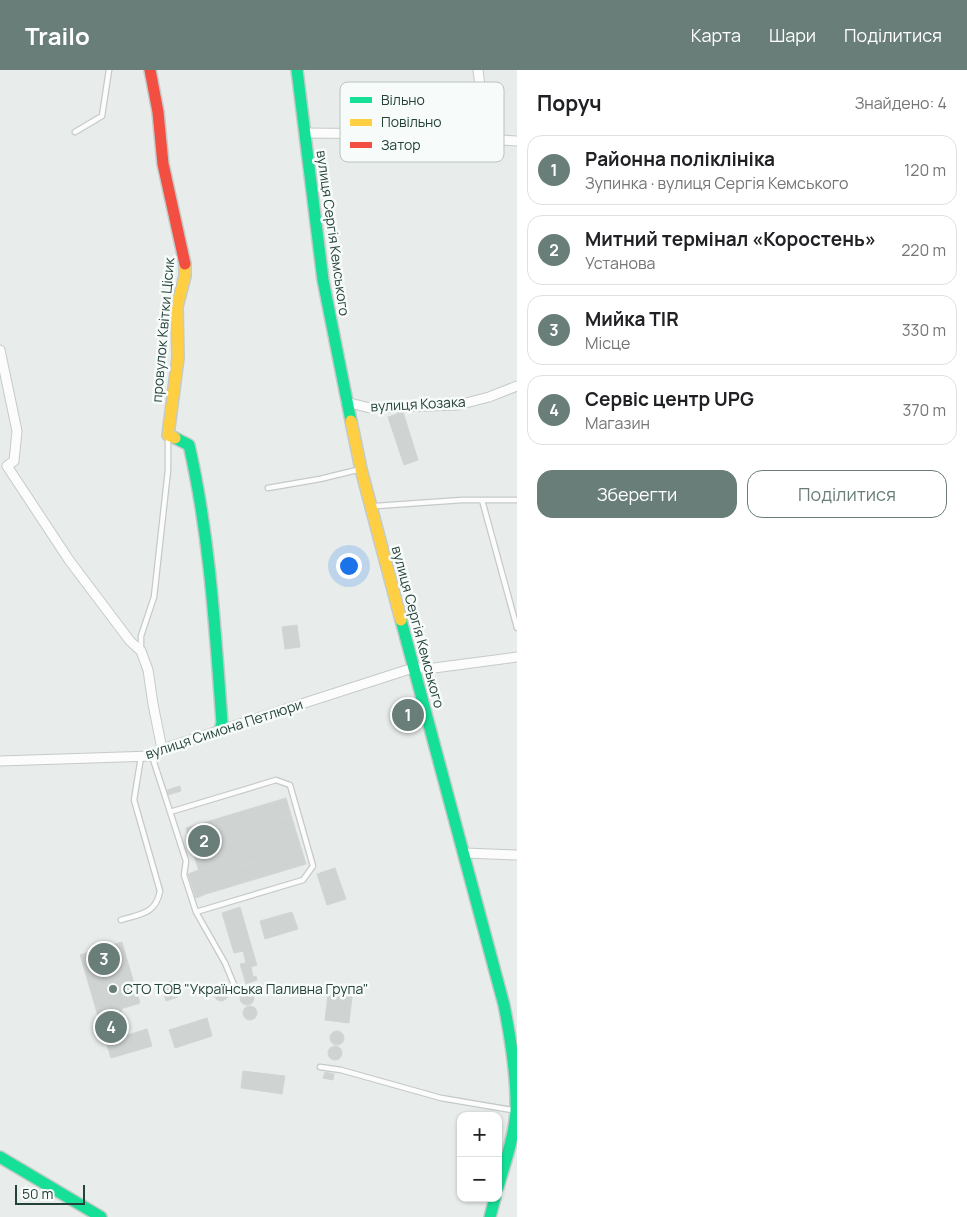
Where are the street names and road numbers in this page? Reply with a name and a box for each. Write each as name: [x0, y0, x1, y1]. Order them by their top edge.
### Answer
street label: вулиця Сергія Кемського: [312, 149, 355, 317]
street label: провулок Квітки Цісик: [147, 256, 178, 403]
street label: вулиця Козака: [370, 392, 466, 415]
street label: вулиця Сергія Кемського: [388, 544, 449, 710]
street label: вулиця Симона Петлюри: [143, 694, 305, 763]

